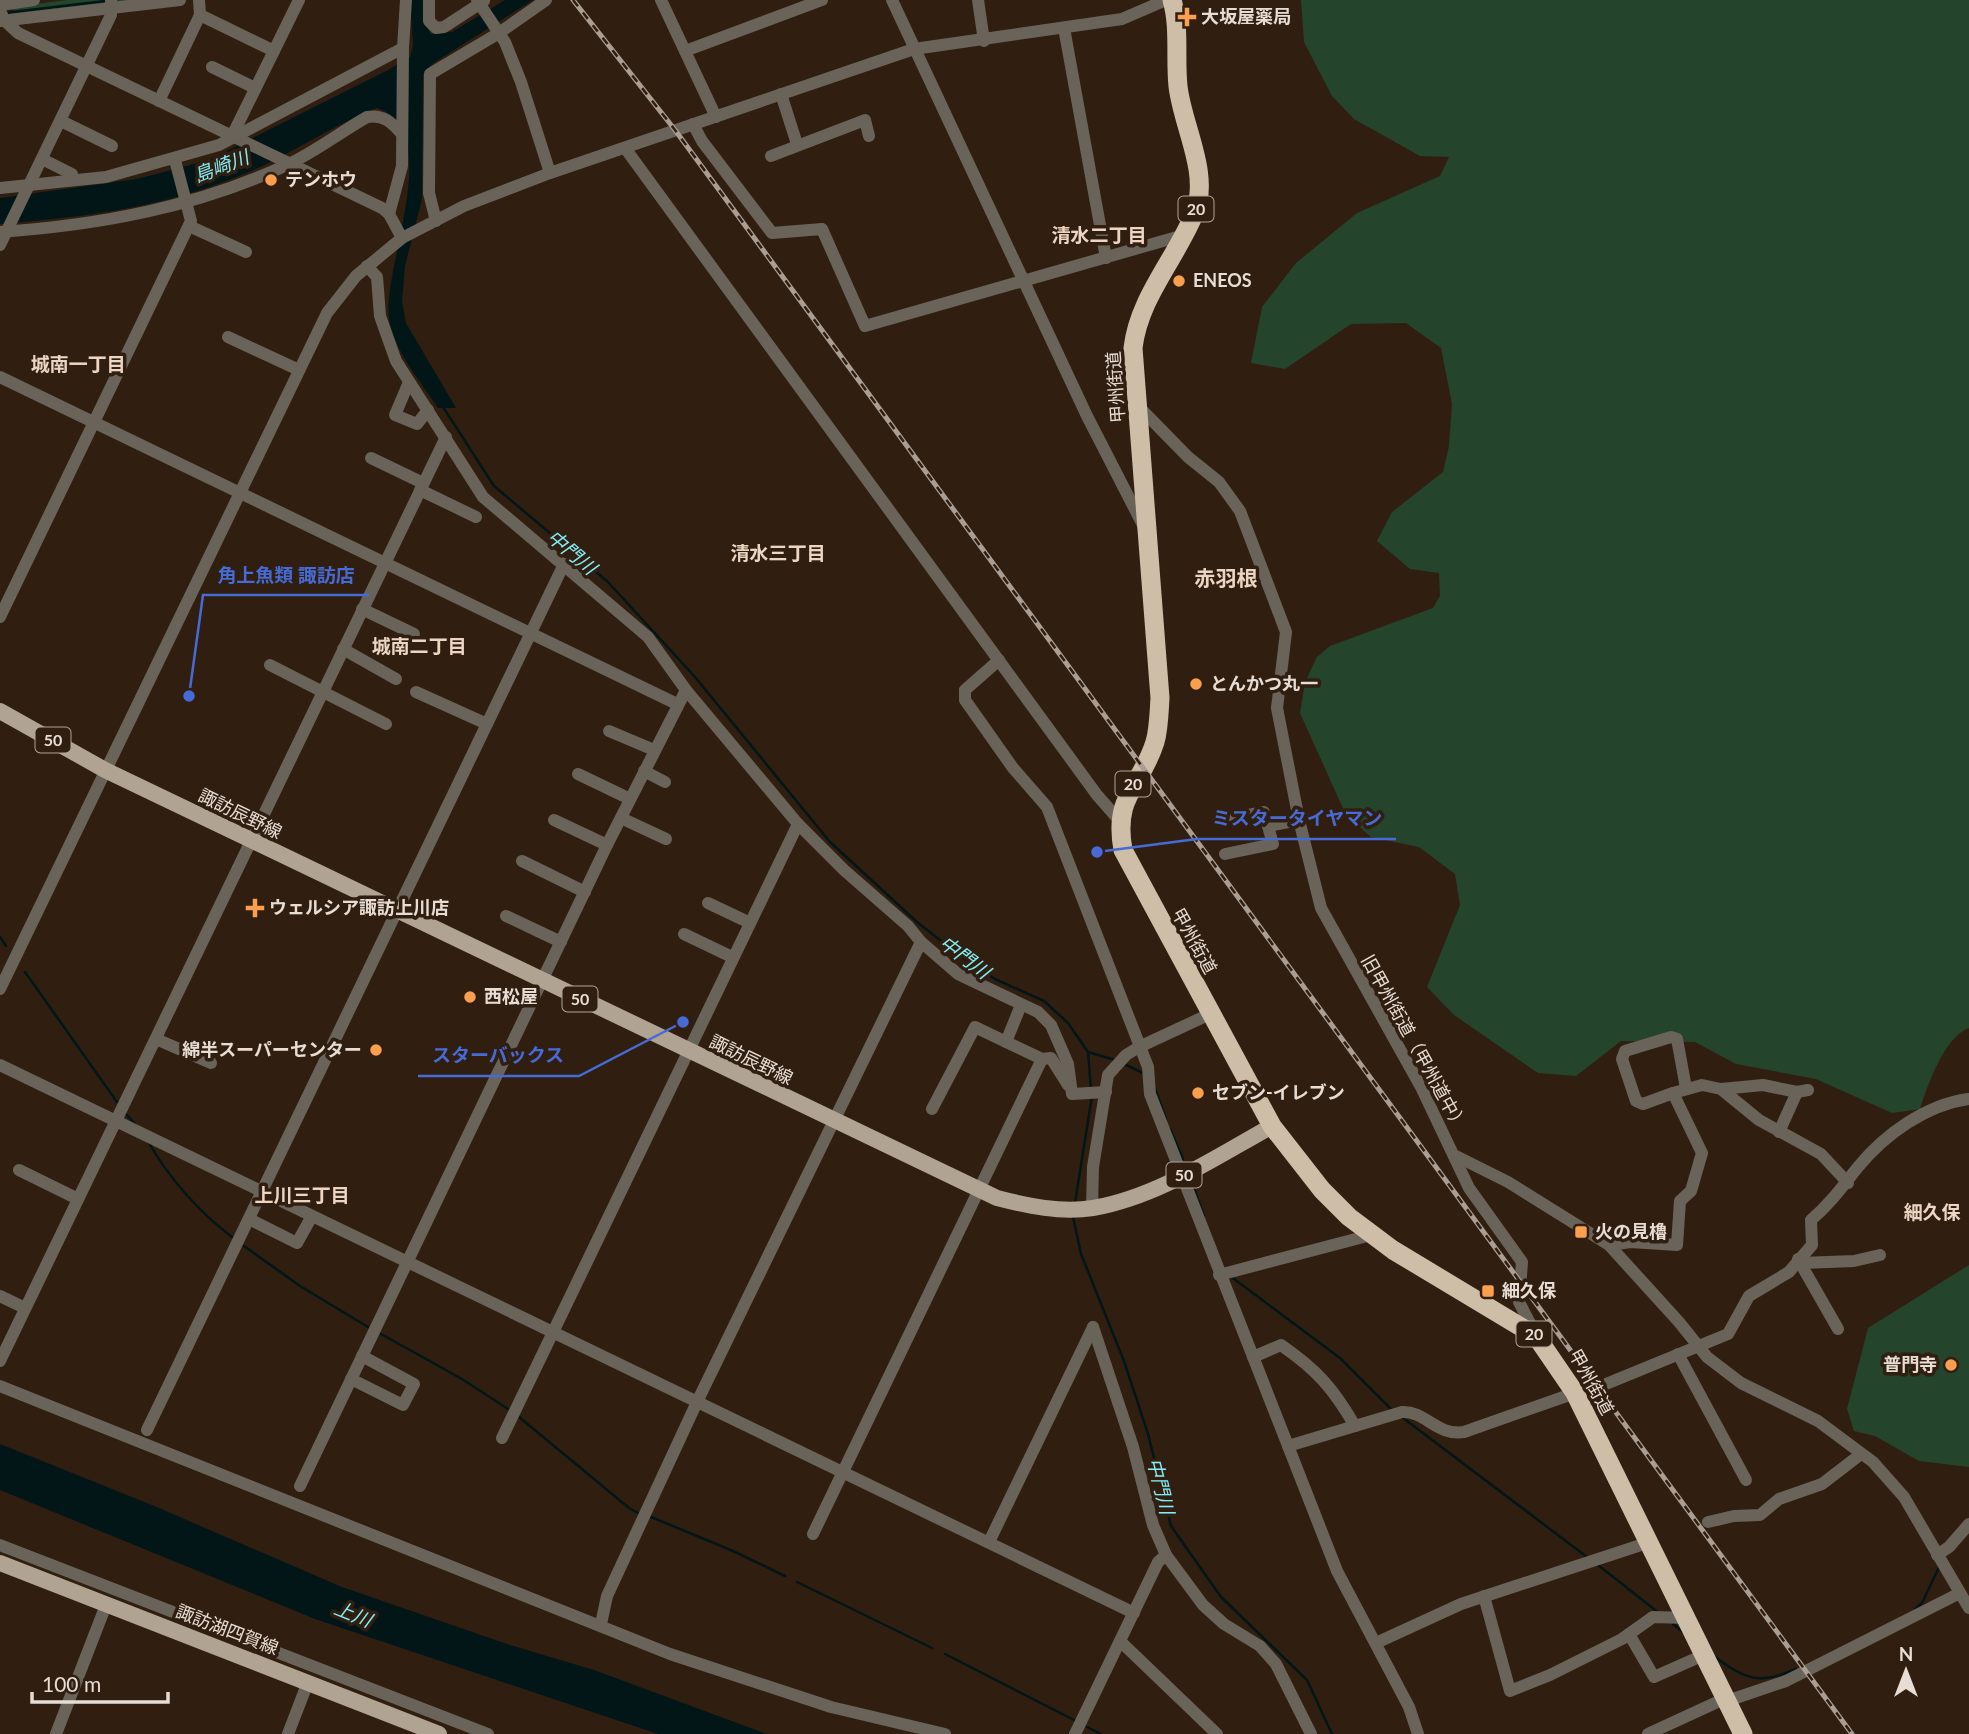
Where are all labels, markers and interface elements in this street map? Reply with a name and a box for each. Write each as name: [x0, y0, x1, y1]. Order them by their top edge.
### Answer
place label: 大坂屋薬局: [1201, 5, 1291, 27]
marker: 大坂屋薬局: [1179, 9, 1195, 25]
water label: 島崎川: [190, 144, 253, 186]
place label: テンホウ: [285, 168, 357, 190]
marker: テンホウ: [263, 172, 279, 188]
road number: 20: [1178, 196, 1214, 222]
district label: 清水二丁目: [1051, 223, 1147, 246]
place label: ENEOS: [1193, 269, 1252, 291]
marker: ENEOS: [1171, 273, 1187, 289]
street label: 甲州街道: [1102, 350, 1128, 424]
district label: 城南一丁目: [30, 352, 126, 375]
water label: 中門川: [543, 524, 603, 580]
district label: 清水三丁目: [730, 541, 826, 564]
callout: 角上魚類 諏訪店: [203, 555, 369, 595]
text: 角上魚類 諏訪店: [217, 563, 355, 586]
district label: 赤羽根: [1195, 565, 1258, 590]
district label: 城南二丁目: [371, 634, 467, 657]
place label: とんかつ丸一: [1210, 672, 1318, 694]
marker: とんかつ丸一: [1188, 676, 1204, 692]
road number: 50: [36, 727, 70, 752]
road number: 20: [1116, 772, 1150, 796]
street label: 諏訪辰野線: [195, 783, 286, 843]
callout: ミスタータイヤマン: [1197, 799, 1396, 839]
text: ミスタータイヤマン: [1212, 806, 1382, 829]
place label: ウェルシア諏訪上川店: [269, 896, 449, 918]
marker: ウェルシア諏訪上川店: [247, 900, 263, 916]
street label: 甲州街道: [1168, 904, 1222, 977]
water label: 中門川: [936, 930, 997, 984]
street label: 旧甲州街道（甲州道中）: [1357, 951, 1472, 1134]
place label: 西松屋: [484, 985, 538, 1007]
road number: 50: [562, 987, 598, 1012]
marker: 西松屋: [462, 989, 478, 1005]
street label: 諏訪辰野線: [706, 1029, 797, 1089]
callout: スターバックス: [418, 1036, 579, 1076]
place label: 綿半スーパーセンター: [182, 1038, 362, 1060]
marker: 綿半スーパーセンター: [368, 1042, 384, 1058]
text: スターバックス: [432, 1043, 564, 1066]
place label: セブン-イレブン: [1212, 1081, 1345, 1103]
marker: セブン-イレブン: [1190, 1085, 1206, 1101]
road number: 50: [1166, 1162, 1202, 1188]
district label: 上川三丁目: [254, 1183, 350, 1206]
district label: 細久保: [1903, 1200, 1961, 1223]
place label: 火の見櫓: [1595, 1220, 1667, 1242]
marker: 火の見櫓: [1573, 1224, 1589, 1240]
place label: 細久保: [1502, 1279, 1557, 1301]
marker: 細久保: [1480, 1283, 1496, 1299]
road number: 20: [1516, 1322, 1552, 1346]
street label: 甲州街道: [1565, 1345, 1619, 1418]
place label: 普門寺: [1883, 1353, 1937, 1375]
marker: 普門寺: [1943, 1357, 1959, 1373]
water label: 中門川: [1143, 1455, 1180, 1518]
water label: 上川: [331, 1596, 377, 1632]
street label: 諏訪湖四賀線: [173, 1599, 282, 1659]
north arrow: [1871, 1636, 1941, 1706]
text: N: [1899, 1642, 1913, 1665]
scale bar: [32, 1660, 168, 1704]
text: 100 m: [42, 1671, 101, 1696]

